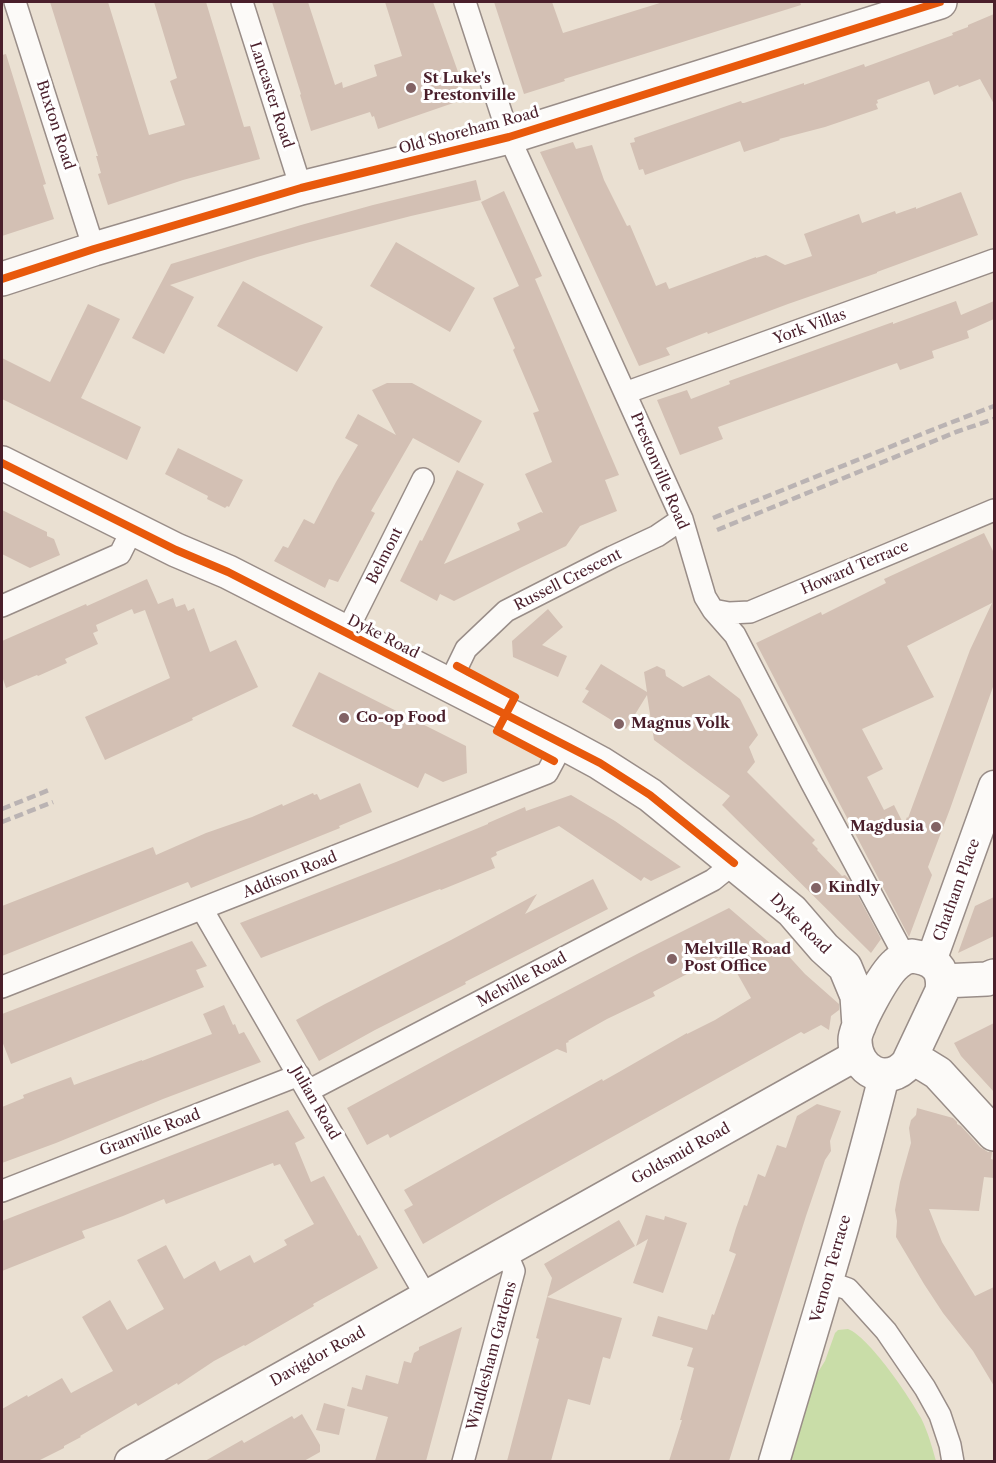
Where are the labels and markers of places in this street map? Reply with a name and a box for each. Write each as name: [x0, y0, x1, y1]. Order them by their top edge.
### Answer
place label: St Luke's Prestonville: [423, 70, 516, 105]
marker: St Luke's Prestonville: [404, 81, 418, 95]
place label: Co-op Food: [356, 709, 446, 727]
marker: Co-op Food: [337, 711, 351, 725]
place label: Magnus Volk: [631, 715, 730, 733]
marker: Magnus Volk: [612, 717, 626, 731]
place label: Magdusia: [850, 818, 924, 836]
marker: Magdusia: [929, 820, 943, 834]
place label: Kindly: [828, 879, 880, 897]
marker: Kindly: [809, 881, 823, 895]
place label: Melville Road Post Office: [684, 941, 791, 976]
marker: Melville Road Post Office: [665, 952, 679, 966]

